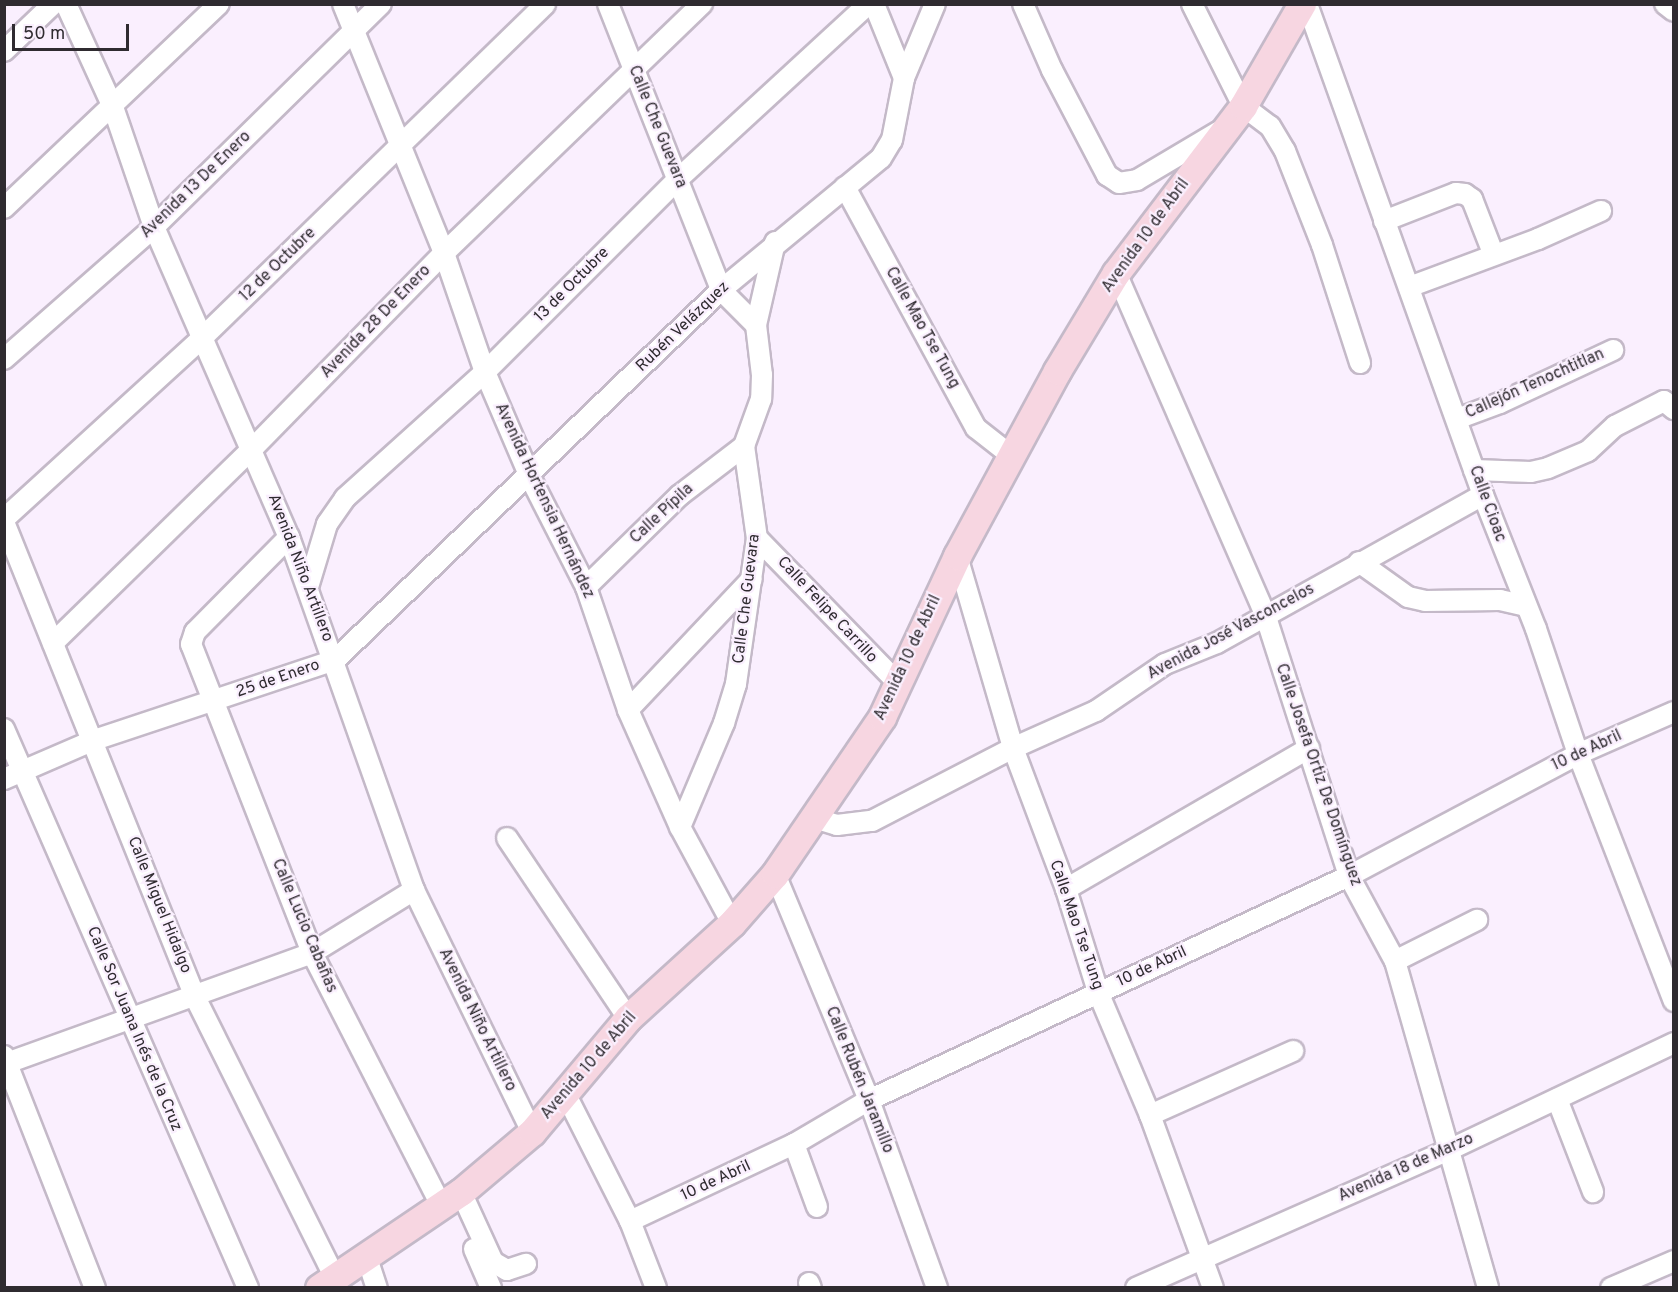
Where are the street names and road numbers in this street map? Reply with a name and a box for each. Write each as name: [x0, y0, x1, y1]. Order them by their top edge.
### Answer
street label: Calle Che Guevara: [624, 63, 690, 191]
street label: Avenida 13 De Enero: [137, 127, 255, 243]
street label: Avenida 10 de Abril: [1098, 175, 1194, 297]
street label: 12 de Octubre: [236, 224, 320, 306]
street label: 13 de Octubre: [531, 244, 613, 326]
street label: Avenida 28 De Enero: [317, 261, 435, 383]
street label: Calle Mao Tse Tung: [880, 263, 964, 393]
street label: Rubén Velázquez: [632, 278, 734, 376]
street label: Callejón Tenochtitlan: [1462, 345, 1608, 423]
street label: Avenida Hortensia Hernández: [490, 400, 598, 602]
street label: Calle Cioac: [1464, 463, 1510, 545]
street label: Calle Pípila: [626, 480, 698, 548]
street label: Avenida Niño Artillero: [263, 491, 337, 645]
street label: Calle Che Guevara: [730, 533, 764, 665]
street label: Calle Felipe Carrillo: [773, 553, 881, 667]
street label: Avenida José Vasconcelos: [1144, 580, 1318, 684]
street label: Avenida 10 de Abril: [870, 592, 946, 724]
street label: 25 de Enero: [234, 656, 322, 702]
street label: Calle Josefa Ortiz De Domínguez: [1271, 661, 1365, 889]
street label: 10 de Abril: [1549, 726, 1625, 776]
street label: Calle Miguel Hidalgo: [123, 834, 195, 976]
street label: Calle Lucio Cabañas: [267, 856, 341, 996]
street label: Calle Mao Tse Tung: [1045, 857, 1107, 993]
street label: Calle Sor Juana Inés de la Cruz: [82, 924, 186, 1134]
street label: 10 de Abril: [1114, 942, 1190, 992]
street label: Avenida Niño Artillero: [434, 945, 520, 1095]
street label: Calle Rubén Jaramillo: [821, 1004, 897, 1156]
street label: Avenida 10 de Abril: [537, 1008, 641, 1124]
street label: Avenida 18 de Marzo: [1335, 1130, 1477, 1206]
street label: 10 de Abril: [678, 1156, 754, 1206]

